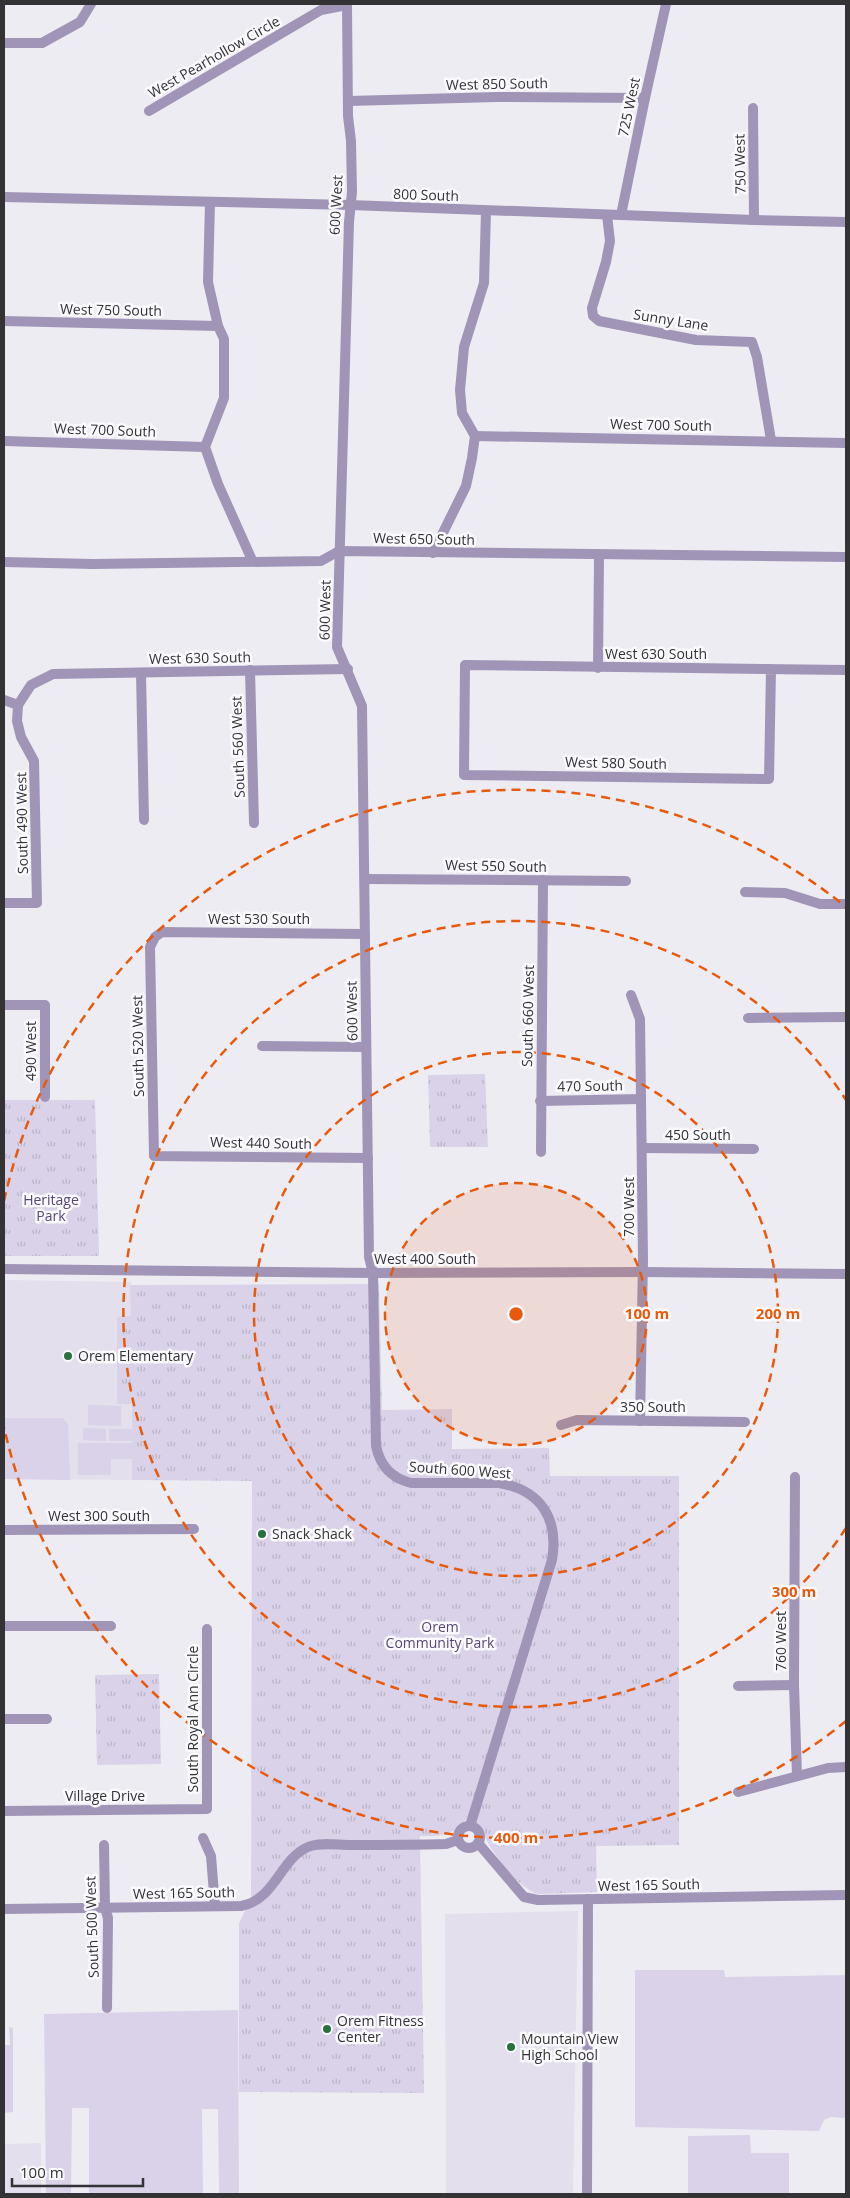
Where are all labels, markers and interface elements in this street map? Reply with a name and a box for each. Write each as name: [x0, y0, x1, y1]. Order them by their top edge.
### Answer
street label: West Pearhollow Circle: [144, 11, 283, 102]
street label: West 850 South: [446, 73, 548, 94]
street label: 725 West: [613, 76, 644, 138]
street label: 750 West: [729, 134, 750, 194]
street label: 600 West: [324, 174, 347, 235]
street label: 800 South: [393, 184, 459, 205]
street label: West 750 South: [60, 299, 162, 320]
street label: Sunny Lane: [632, 304, 710, 335]
street label: West 700 South: [610, 414, 712, 435]
street label: West 700 South: [54, 418, 156, 441]
street label: West 650 South: [373, 528, 475, 549]
street label: 600 West: [314, 580, 335, 640]
street label: West 630 South: [605, 644, 707, 663]
street label: West 630 South: [149, 647, 251, 668]
street label: South 560 West: [226, 696, 249, 798]
street label: West 580 South: [565, 752, 667, 773]
street label: South 490 West: [11, 772, 32, 874]
street label: West 550 South: [445, 855, 547, 876]
street label: West 530 South: [208, 909, 310, 928]
street label: South 660 West: [517, 965, 538, 1067]
street label: 600 West: [341, 981, 362, 1041]
street label: South 520 West: [127, 995, 148, 1097]
street label: 490 West: [21, 1021, 40, 1081]
street label: 470 South: [557, 1075, 623, 1096]
street label: 450 South: [665, 1125, 731, 1144]
street label: West 440 South: [210, 1132, 312, 1153]
street label: 700 West: [619, 1177, 638, 1237]
park label: Heritage Park: [23, 1190, 79, 1225]
street label: West 400 South: [374, 1249, 476, 1268]
text: 100 m: [625, 1303, 669, 1323]
text: 200 m: [756, 1303, 800, 1323]
centre of rings: [507, 1305, 525, 1323]
place label: Orem Elementary: [78, 1346, 194, 1365]
marker: Orem Elementary: [62, 1350, 74, 1362]
street label: 350 South: [620, 1397, 686, 1416]
street label: South 600 West: [408, 1456, 512, 1483]
street label: West 300 South: [48, 1506, 150, 1525]
place label: Snack Shack: [272, 1524, 352, 1543]
marker: Snack Shack: [256, 1528, 268, 1540]
text: 300 m: [772, 1581, 816, 1601]
street label: 760 West: [771, 1611, 790, 1671]
park label: Orem Community Park: [386, 1617, 495, 1652]
street label: South Royal Ann Circle: [183, 1645, 202, 1792]
street label: Village Drive: [65, 1786, 145, 1805]
text: 400 m: [494, 1827, 538, 1847]
street label: West 165 South: [598, 1874, 700, 1895]
street label: South 500 West: [80, 1876, 103, 1978]
street label: West 165 South: [133, 1882, 235, 1903]
place label: Orem Fitness Center: [337, 2011, 424, 2046]
marker: Orem Fitness Center: [321, 2023, 333, 2035]
place label: Mountain View High School: [521, 2029, 618, 2064]
marker: Mountain View High School: [505, 2041, 517, 2053]
scale bar: [12, 2156, 144, 2188]
text: 100 m: [20, 2162, 64, 2182]

